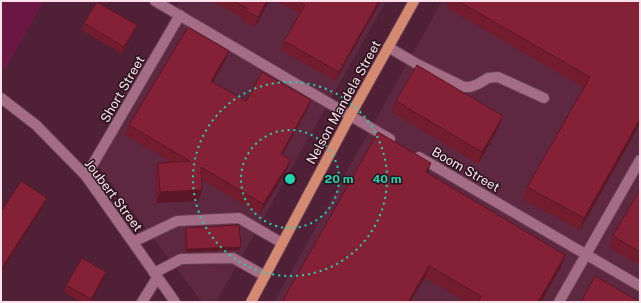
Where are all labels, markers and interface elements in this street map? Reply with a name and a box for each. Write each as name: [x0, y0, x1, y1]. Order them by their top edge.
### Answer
street label: Nelson Mandela Street: [303, 38, 384, 167]
street label: Short Street: [97, 53, 148, 125]
street label: Boom Street: [429, 144, 502, 195]
street label: Joubert Street: [82, 156, 146, 234]
centre of rings: [283, 172, 297, 186]
text: 20 m: [325, 172, 354, 186]
text: 40 m: [372, 172, 402, 186]

